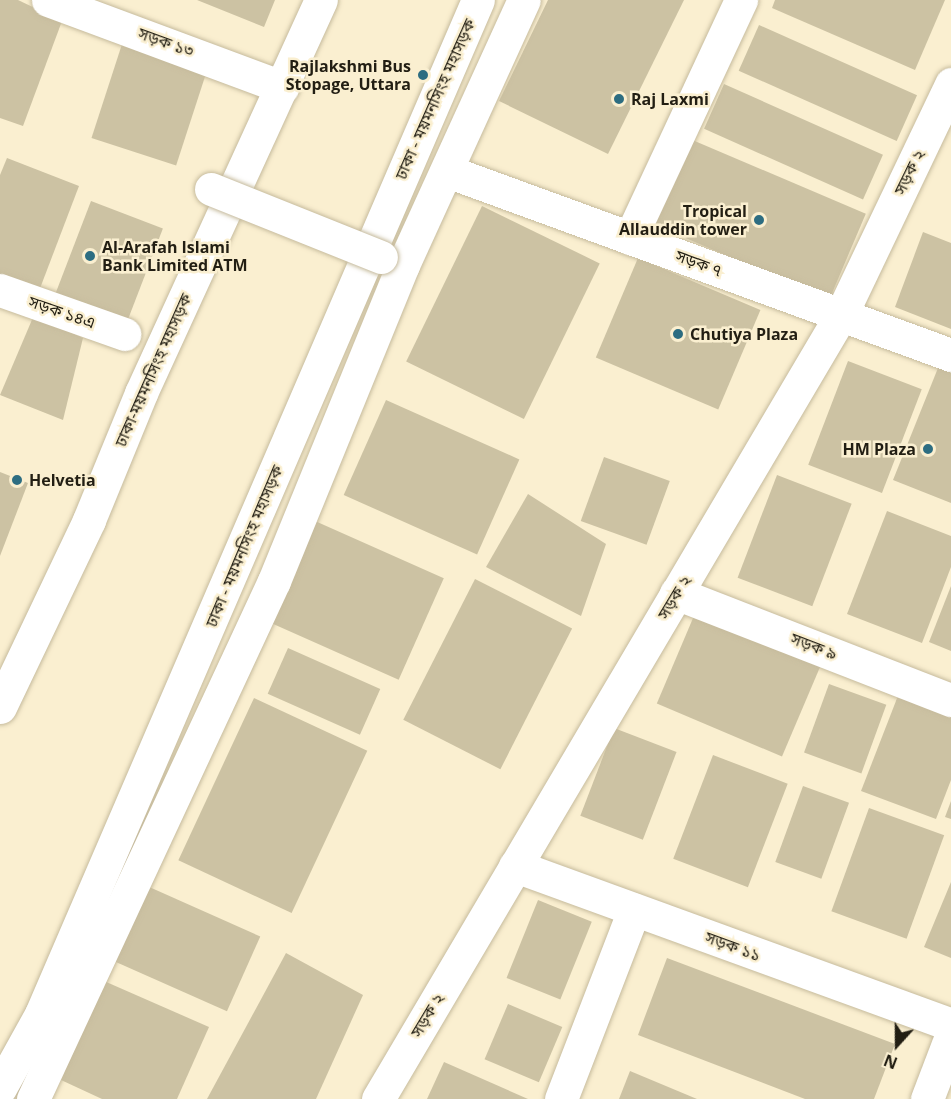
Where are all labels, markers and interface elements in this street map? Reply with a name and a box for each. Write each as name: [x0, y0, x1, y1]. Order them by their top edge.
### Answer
street label: ঢাকা - ময়মনসিংহ মহাসড়ক: [391, 16, 479, 182]
street label: সড়ক ১৩: [136, 23, 196, 61]
place label: Rajlakshmi Bus Stopage, Uttara: [286, 56, 411, 94]
marker: Rajlakshmi Bus Stopage, Uttara: [416, 68, 430, 82]
place label: Raj Laxmi: [631, 89, 709, 109]
marker: Raj Laxmi: [612, 92, 626, 106]
street label: সড়ক ২: [890, 146, 928, 198]
place label: Tropical Allauddin tower: [619, 201, 747, 239]
marker: Tropical Allauddin tower: [752, 213, 766, 227]
place label: Al-Arafah Islami Bank Limited ATM: [102, 237, 248, 275]
street label: সড়ক ৭: [673, 246, 725, 280]
marker: Al-Arafah Islami Bank Limited ATM: [83, 249, 97, 263]
street label: ঢাকা-ময়মনসিংহ মহাসড়ক: [111, 291, 195, 449]
street label: সড়ক ১৪এ: [26, 292, 98, 332]
place label: Chutiya Plaza: [690, 324, 798, 344]
marker: Chutiya Plaza: [671, 327, 685, 341]
place label: HM Plaza: [842, 439, 916, 459]
marker: HM Plaza: [921, 442, 935, 456]
street label: ঢাকা - ময়মনসিংহ মহাসড়ক: [201, 462, 287, 630]
place label: Helvetia: [29, 470, 96, 490]
marker: Helvetia: [10, 473, 24, 487]
street label: সড়ক ২: [653, 572, 695, 622]
street label: সড়ক ৯: [788, 628, 840, 664]
street label: সড়ক ১১: [703, 927, 763, 965]
street label: সড়ক ২: [406, 990, 448, 1040]
north arrow: [867, 1015, 927, 1075]
text: N: [881, 1049, 901, 1074]

